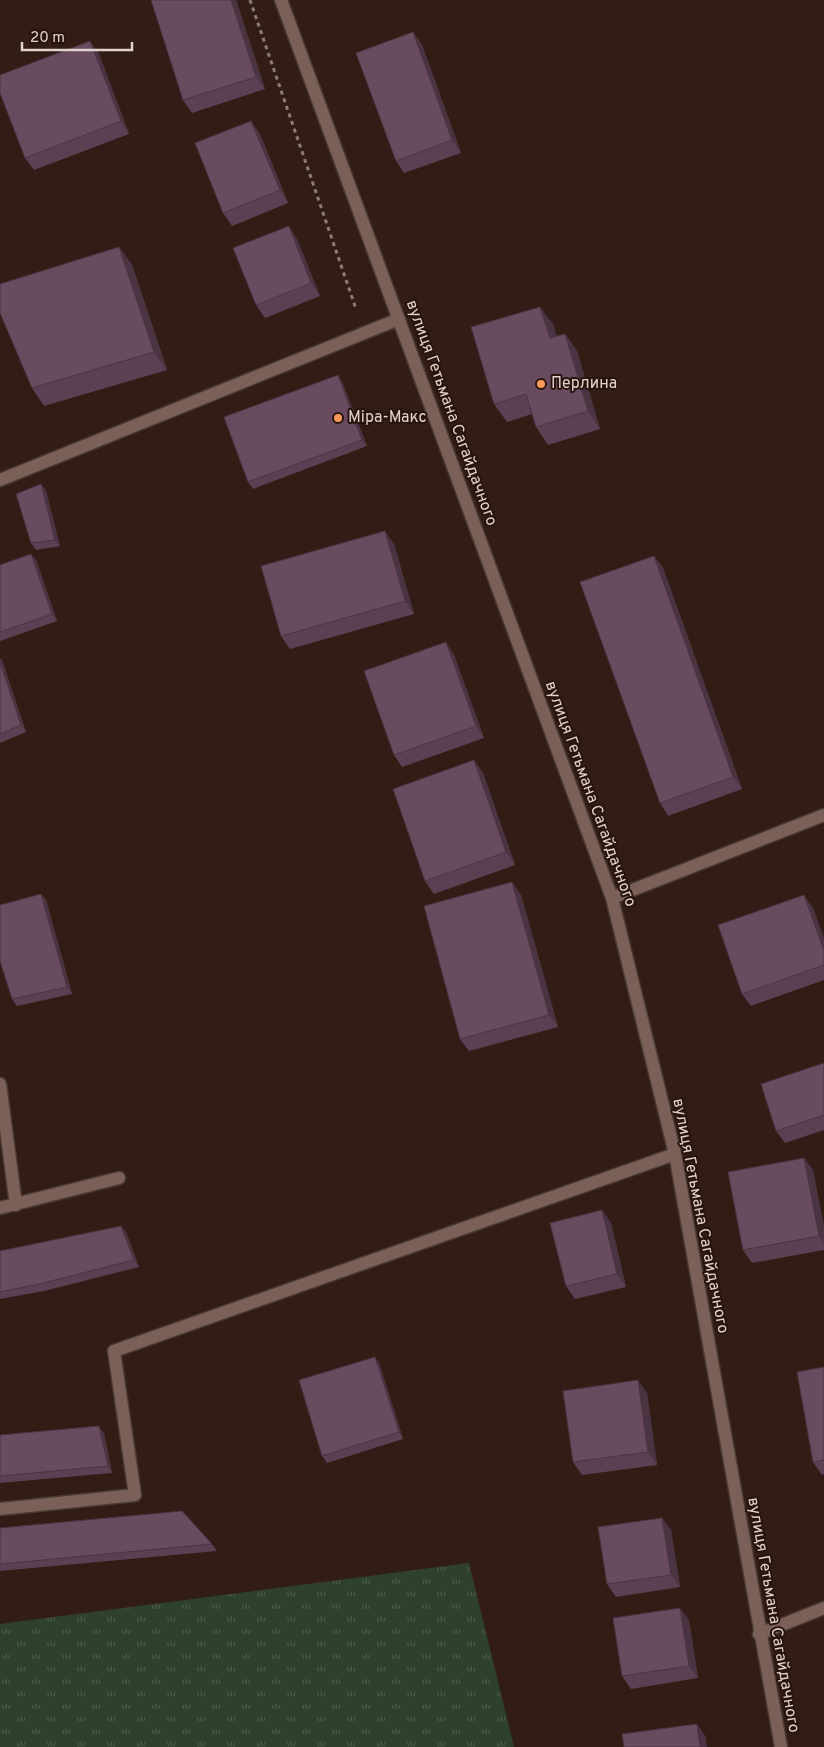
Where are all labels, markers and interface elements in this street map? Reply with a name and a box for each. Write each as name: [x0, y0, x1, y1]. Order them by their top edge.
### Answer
scale bar: [22, 20, 132, 52]
text: 20 m: [30, 29, 65, 48]
street label: вулиця Гетьмана Сагайдачного: [401, 297, 501, 529]
place label: Перлина: [551, 374, 617, 394]
marker: Перлина: [535, 378, 547, 390]
place label: Міра-Макс: [348, 408, 427, 428]
marker: Міра-Макс: [332, 412, 344, 424]
street label: вулиця Гетьмана Сагайдачного: [540, 678, 640, 910]
street label: вулиця Гетьмана Сагайдачного: [667, 1097, 733, 1335]
street label: вулиця Гетьмана Сагайдачного: [742, 1496, 804, 1734]

